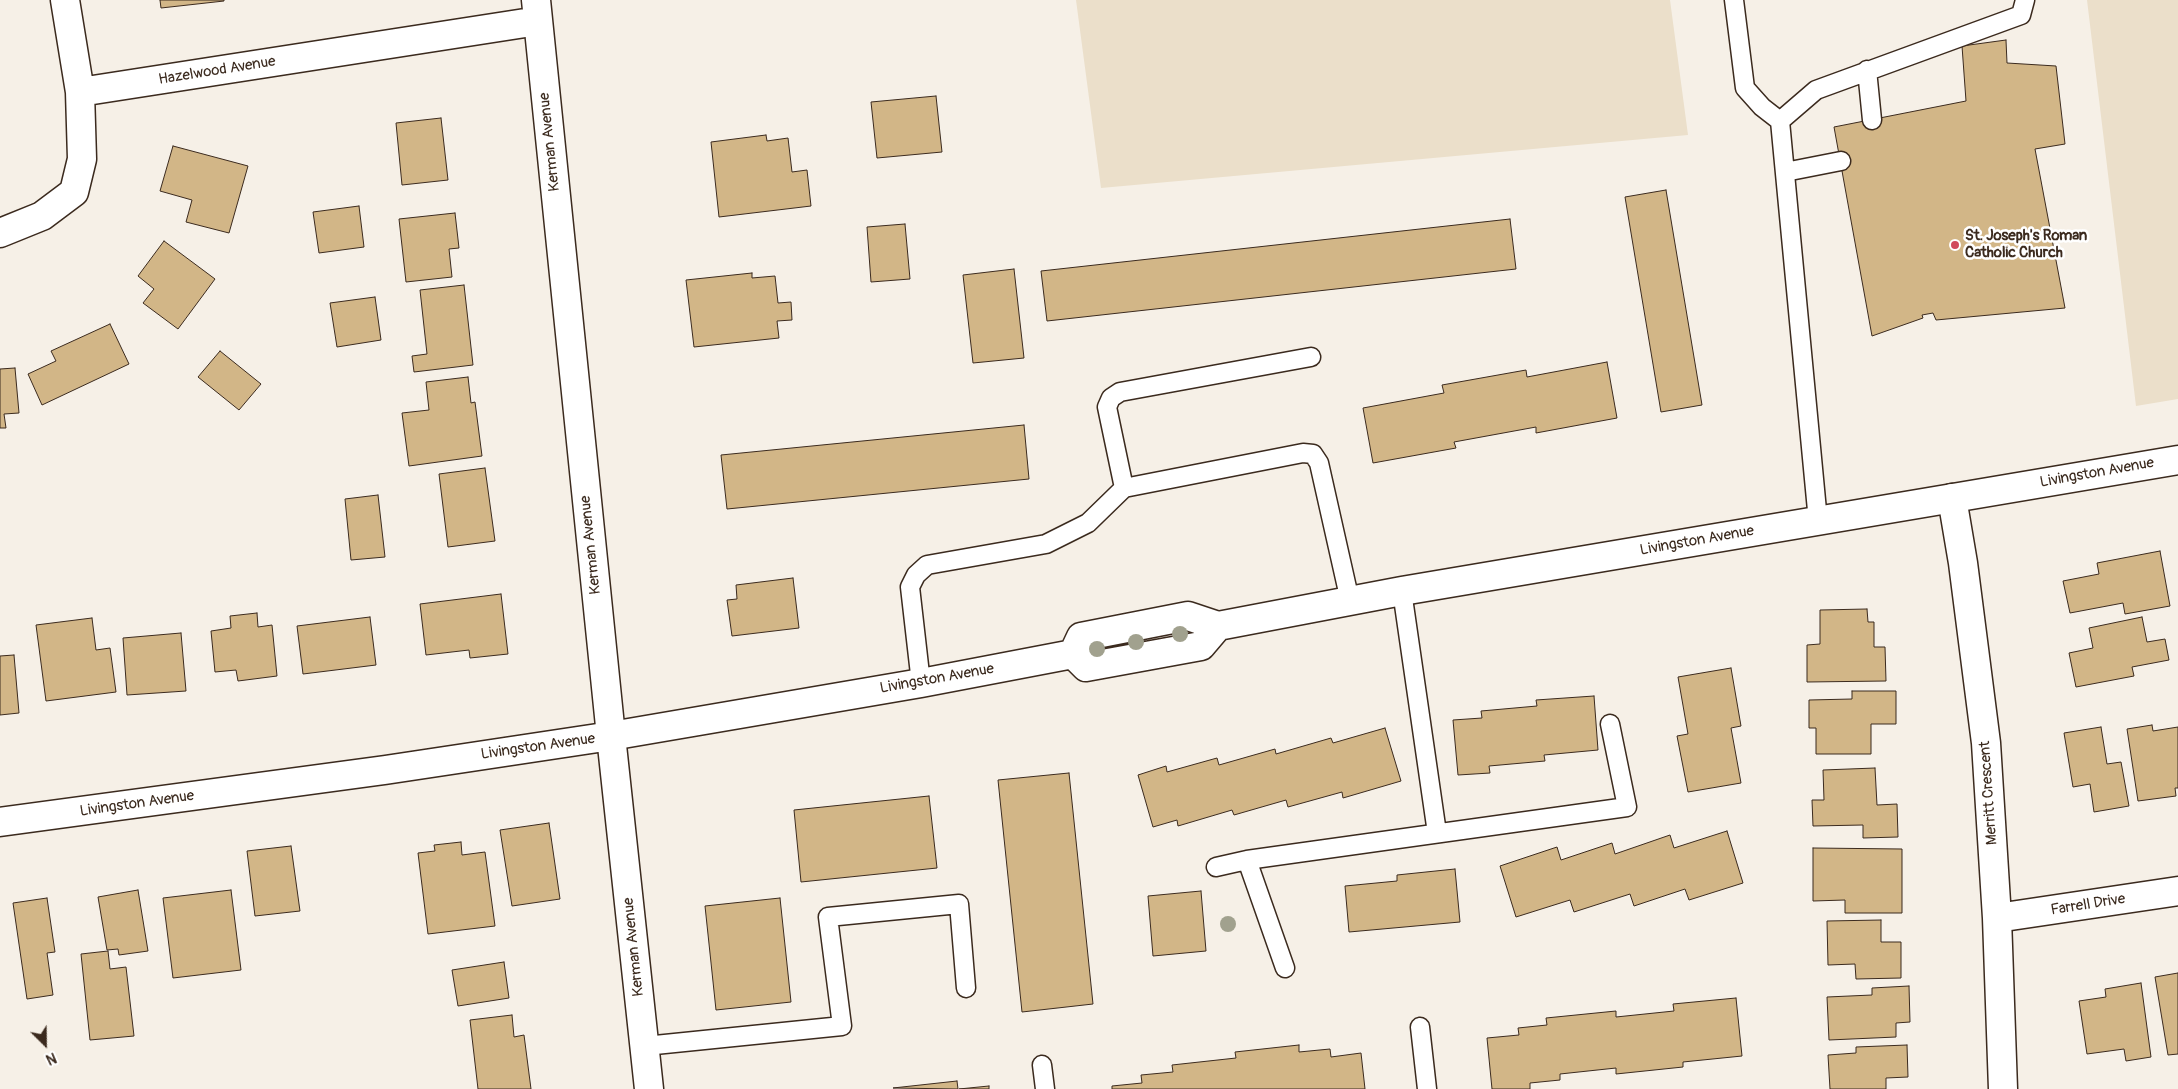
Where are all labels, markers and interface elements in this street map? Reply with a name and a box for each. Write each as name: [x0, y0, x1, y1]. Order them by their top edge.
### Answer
street label: Hazelwood Avenue: [157, 53, 277, 89]
street label: Kerman Avenue: [536, 92, 564, 192]
place label: St. Joseph's Roman Catholic Church: [1965, 227, 2087, 262]
marker: St. Joseph's Roman Catholic Church: [1949, 239, 1961, 251]
street label: Livingston Avenue: [2039, 454, 2155, 492]
street label: Kerman Avenue: [577, 495, 605, 595]
street label: Livingston Avenue: [1639, 522, 1755, 560]
street label: Livingston Avenue: [879, 660, 995, 698]
street label: Livingston Avenue: [480, 730, 596, 764]
street label: Merritt Crescent: [1976, 740, 2002, 846]
street label: Livingston Avenue: [79, 787, 195, 821]
street label: Farrell Drive: [2049, 890, 2127, 920]
street label: Kerman Avenue: [620, 897, 648, 997]
north arrow: [20, 1019, 70, 1069]
text: N: [43, 1049, 59, 1068]

